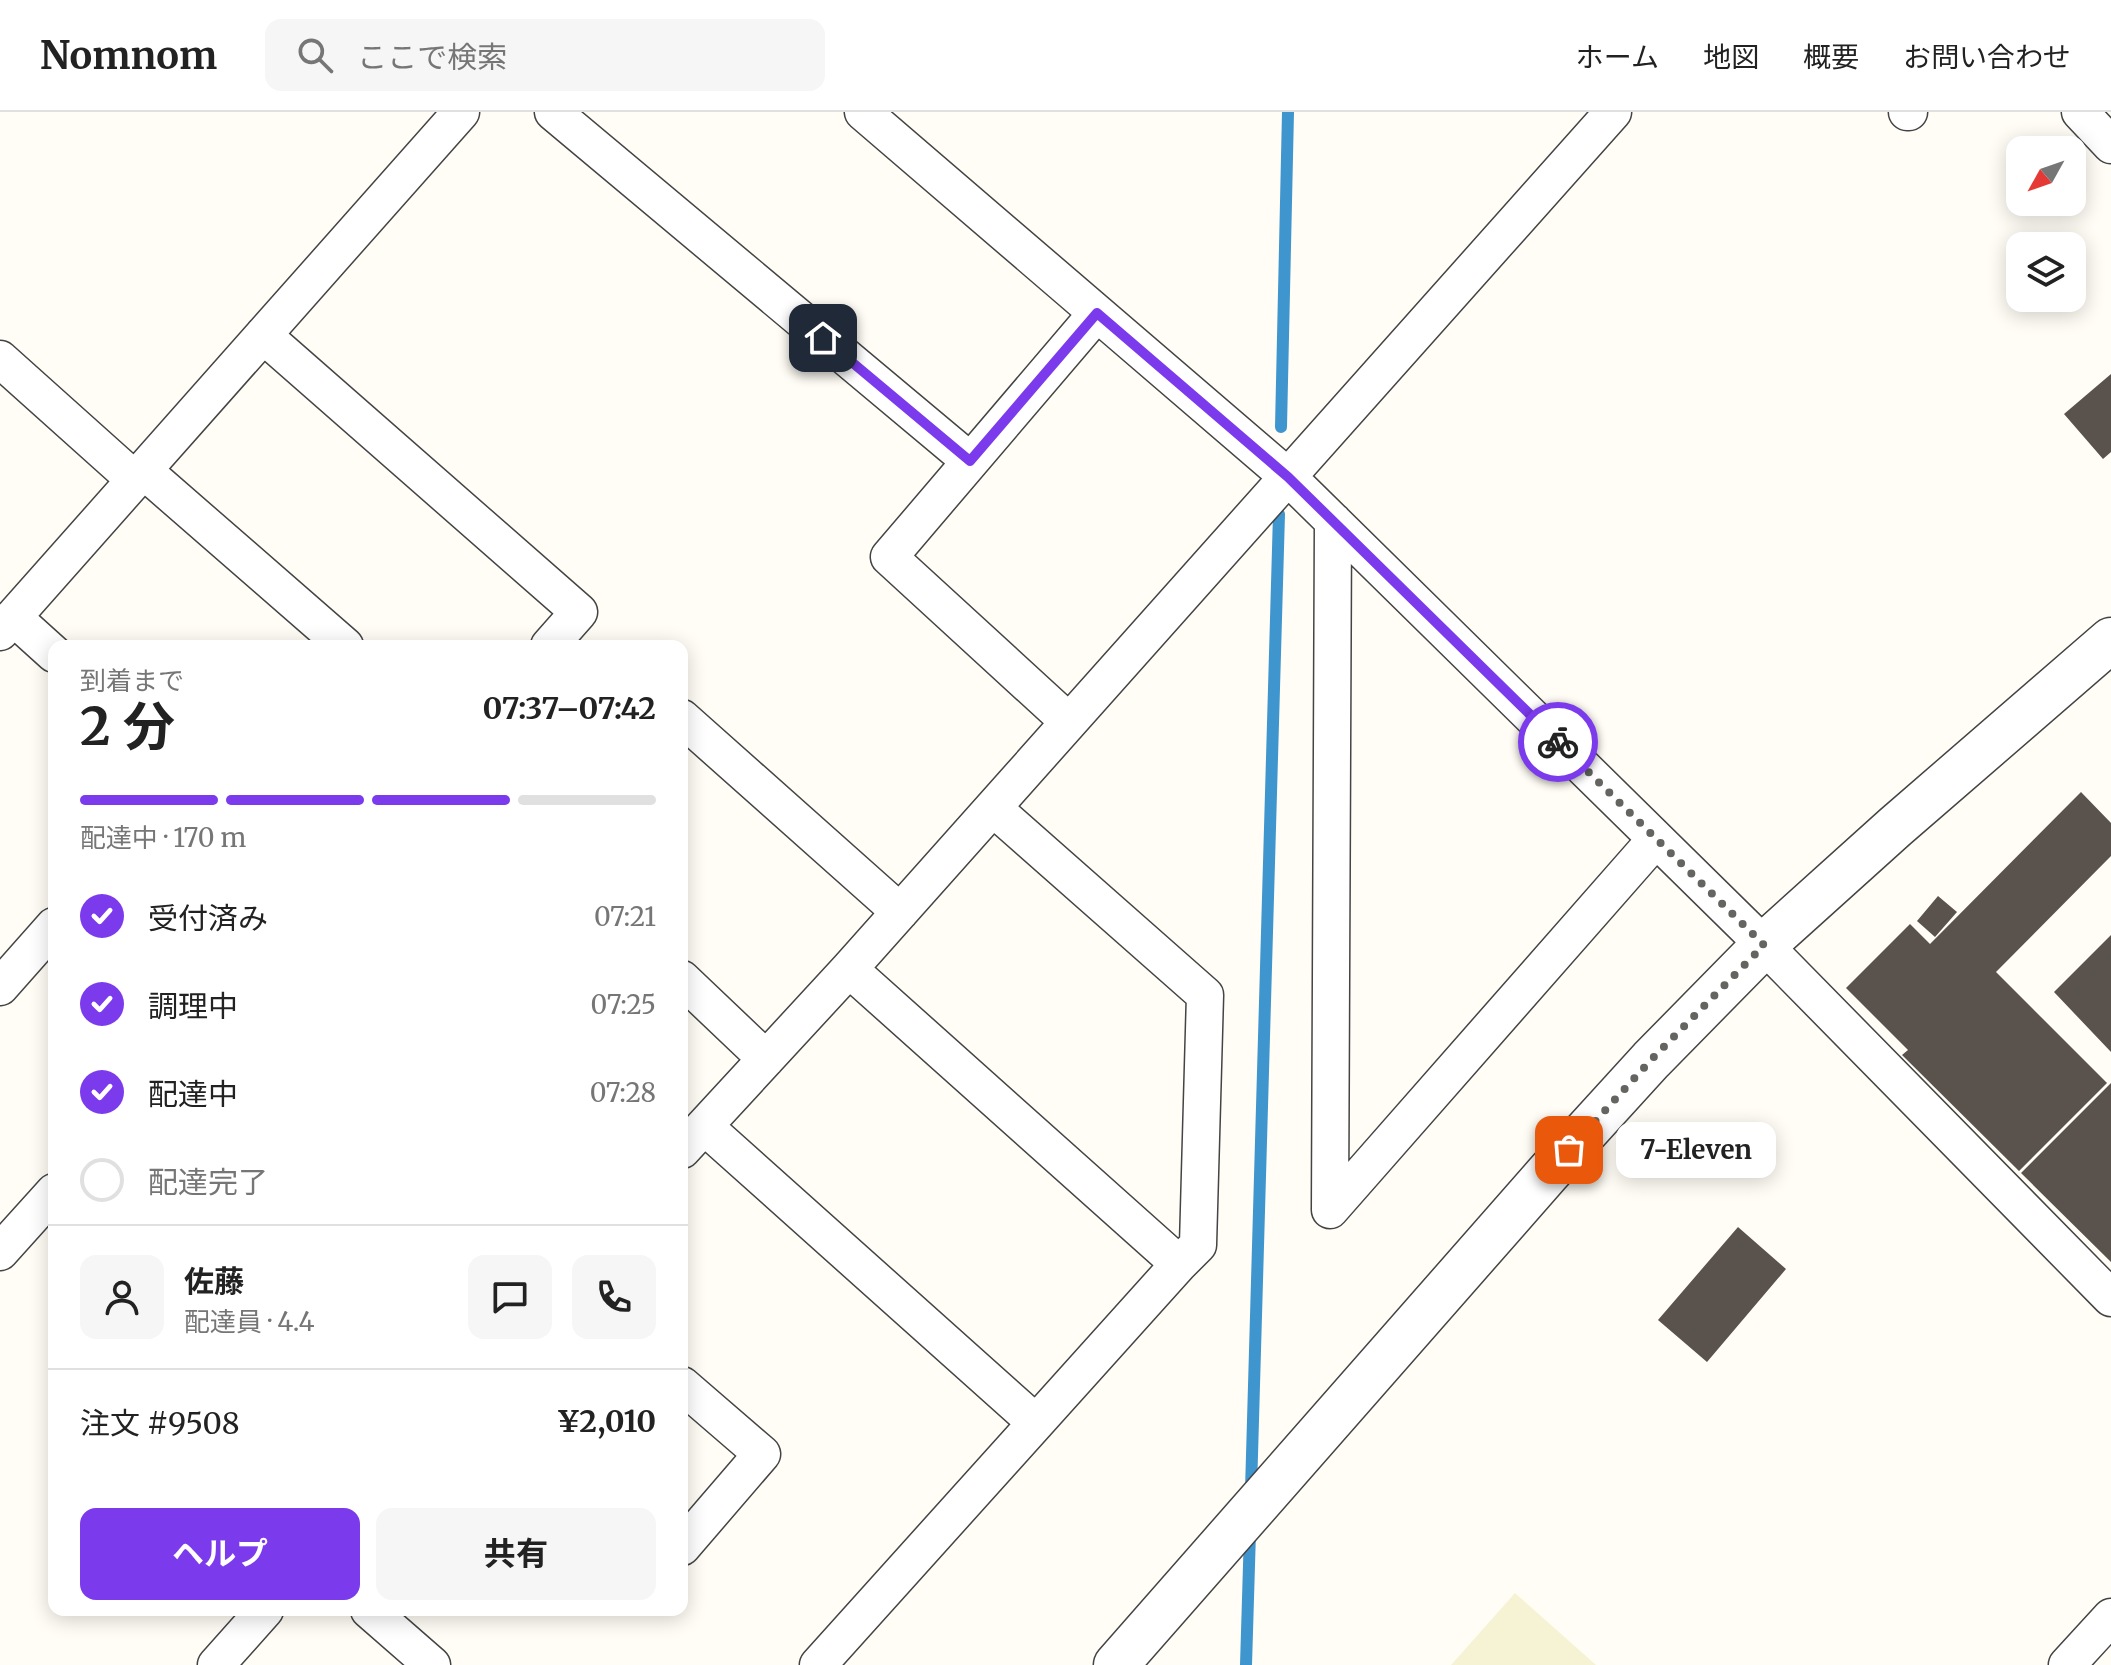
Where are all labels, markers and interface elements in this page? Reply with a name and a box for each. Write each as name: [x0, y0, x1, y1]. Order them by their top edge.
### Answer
search box: [265, 19, 825, 91]
text: Nomnom: [40, 32, 217, 79]
icon: search: [293, 33, 337, 77]
text: ここで検索: [357, 38, 507, 76]
text: ホーム: [1576, 39, 1659, 75]
text: 地図: [1703, 39, 1759, 75]
text: 概要: [1803, 39, 1859, 75]
text: お問い合わせ: [1903, 39, 2071, 75]
north arrow: [2006, 136, 2086, 216]
map controls: [2006, 136, 2086, 312]
button: layers: [2006, 232, 2086, 312]
pin: [789, 304, 857, 372]
icon: home: [801, 316, 845, 360]
text: 到着まで: [80, 664, 184, 697]
text: 07:37–07:42: [483, 689, 656, 727]
text: 2 分: [80, 694, 175, 759]
courier: [1518, 702, 1598, 782]
icon: bike: [1536, 720, 1580, 764]
text: 配達中 · 170 m: [80, 821, 246, 854]
icon: check: [80, 894, 124, 938]
text: 受付済み: [148, 899, 268, 937]
text: 07:21: [594, 900, 656, 933]
icon: check: [80, 982, 124, 1026]
text: 調理中: [148, 987, 238, 1025]
text: 07:25: [591, 988, 656, 1021]
icon: check: [80, 1070, 124, 1114]
text: 配達中: [148, 1075, 238, 1113]
text: 07:28: [590, 1076, 656, 1109]
pin: [1535, 1116, 1603, 1184]
callout: 7-Eleven: [1617, 1122, 1777, 1178]
icon: bag: [1547, 1128, 1591, 1172]
text: 7-Eleven: [1640, 1133, 1752, 1166]
text: 配達完了: [148, 1163, 268, 1201]
button: person: [80, 1255, 164, 1339]
button: chat: [468, 1255, 552, 1339]
button: phone: [572, 1255, 656, 1339]
text: 佐藤: [184, 1262, 244, 1300]
text: 配達員 · 4.4: [184, 1305, 315, 1338]
text: ¥2,010: [556, 1402, 656, 1440]
text: 注文 #9508: [80, 1404, 240, 1442]
button: ヘルプ: [80, 1508, 360, 1600]
button: 共有: [376, 1508, 656, 1600]

